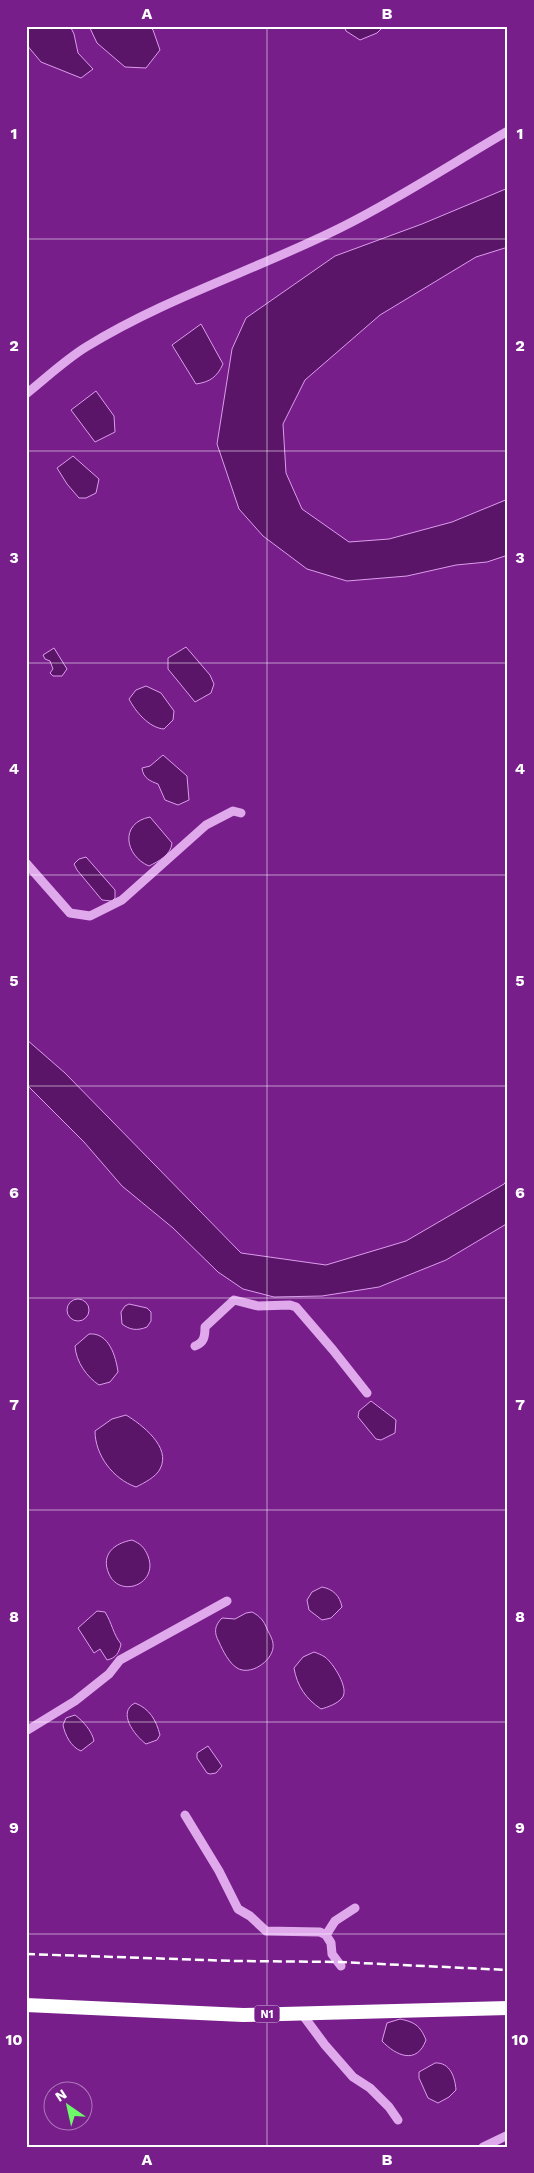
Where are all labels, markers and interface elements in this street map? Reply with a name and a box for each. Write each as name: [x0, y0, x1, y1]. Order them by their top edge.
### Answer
text: A: [142, 4, 153, 23]
text: B: [382, 4, 393, 23]
text: 1: [11, 124, 17, 143]
text: 1: [517, 124, 523, 143]
text: 2: [9, 336, 19, 355]
text: 2: [515, 336, 525, 355]
text: 3: [9, 548, 19, 567]
text: 3: [515, 548, 525, 567]
text: 4: [9, 759, 19, 778]
text: 4: [515, 759, 525, 778]
text: 5: [9, 971, 19, 990]
text: 5: [515, 971, 525, 990]
text: 6: [9, 1183, 19, 1202]
text: 6: [515, 1183, 525, 1202]
text: 7: [9, 1395, 19, 1414]
text: 7: [515, 1395, 525, 1414]
text: 8: [9, 1607, 19, 1626]
text: 8: [515, 1607, 525, 1626]
text: 9: [9, 1818, 19, 1837]
text: 9: [515, 1818, 525, 1837]
road number: N1: [254, 2006, 280, 2022]
text: 10: [5, 2030, 23, 2049]
text: 10: [511, 2030, 529, 2049]
north arrow: [42, 2080, 92, 2130]
text: N: [52, 2086, 70, 2105]
text: A: [142, 2150, 153, 2169]
text: B: [382, 2150, 393, 2169]

